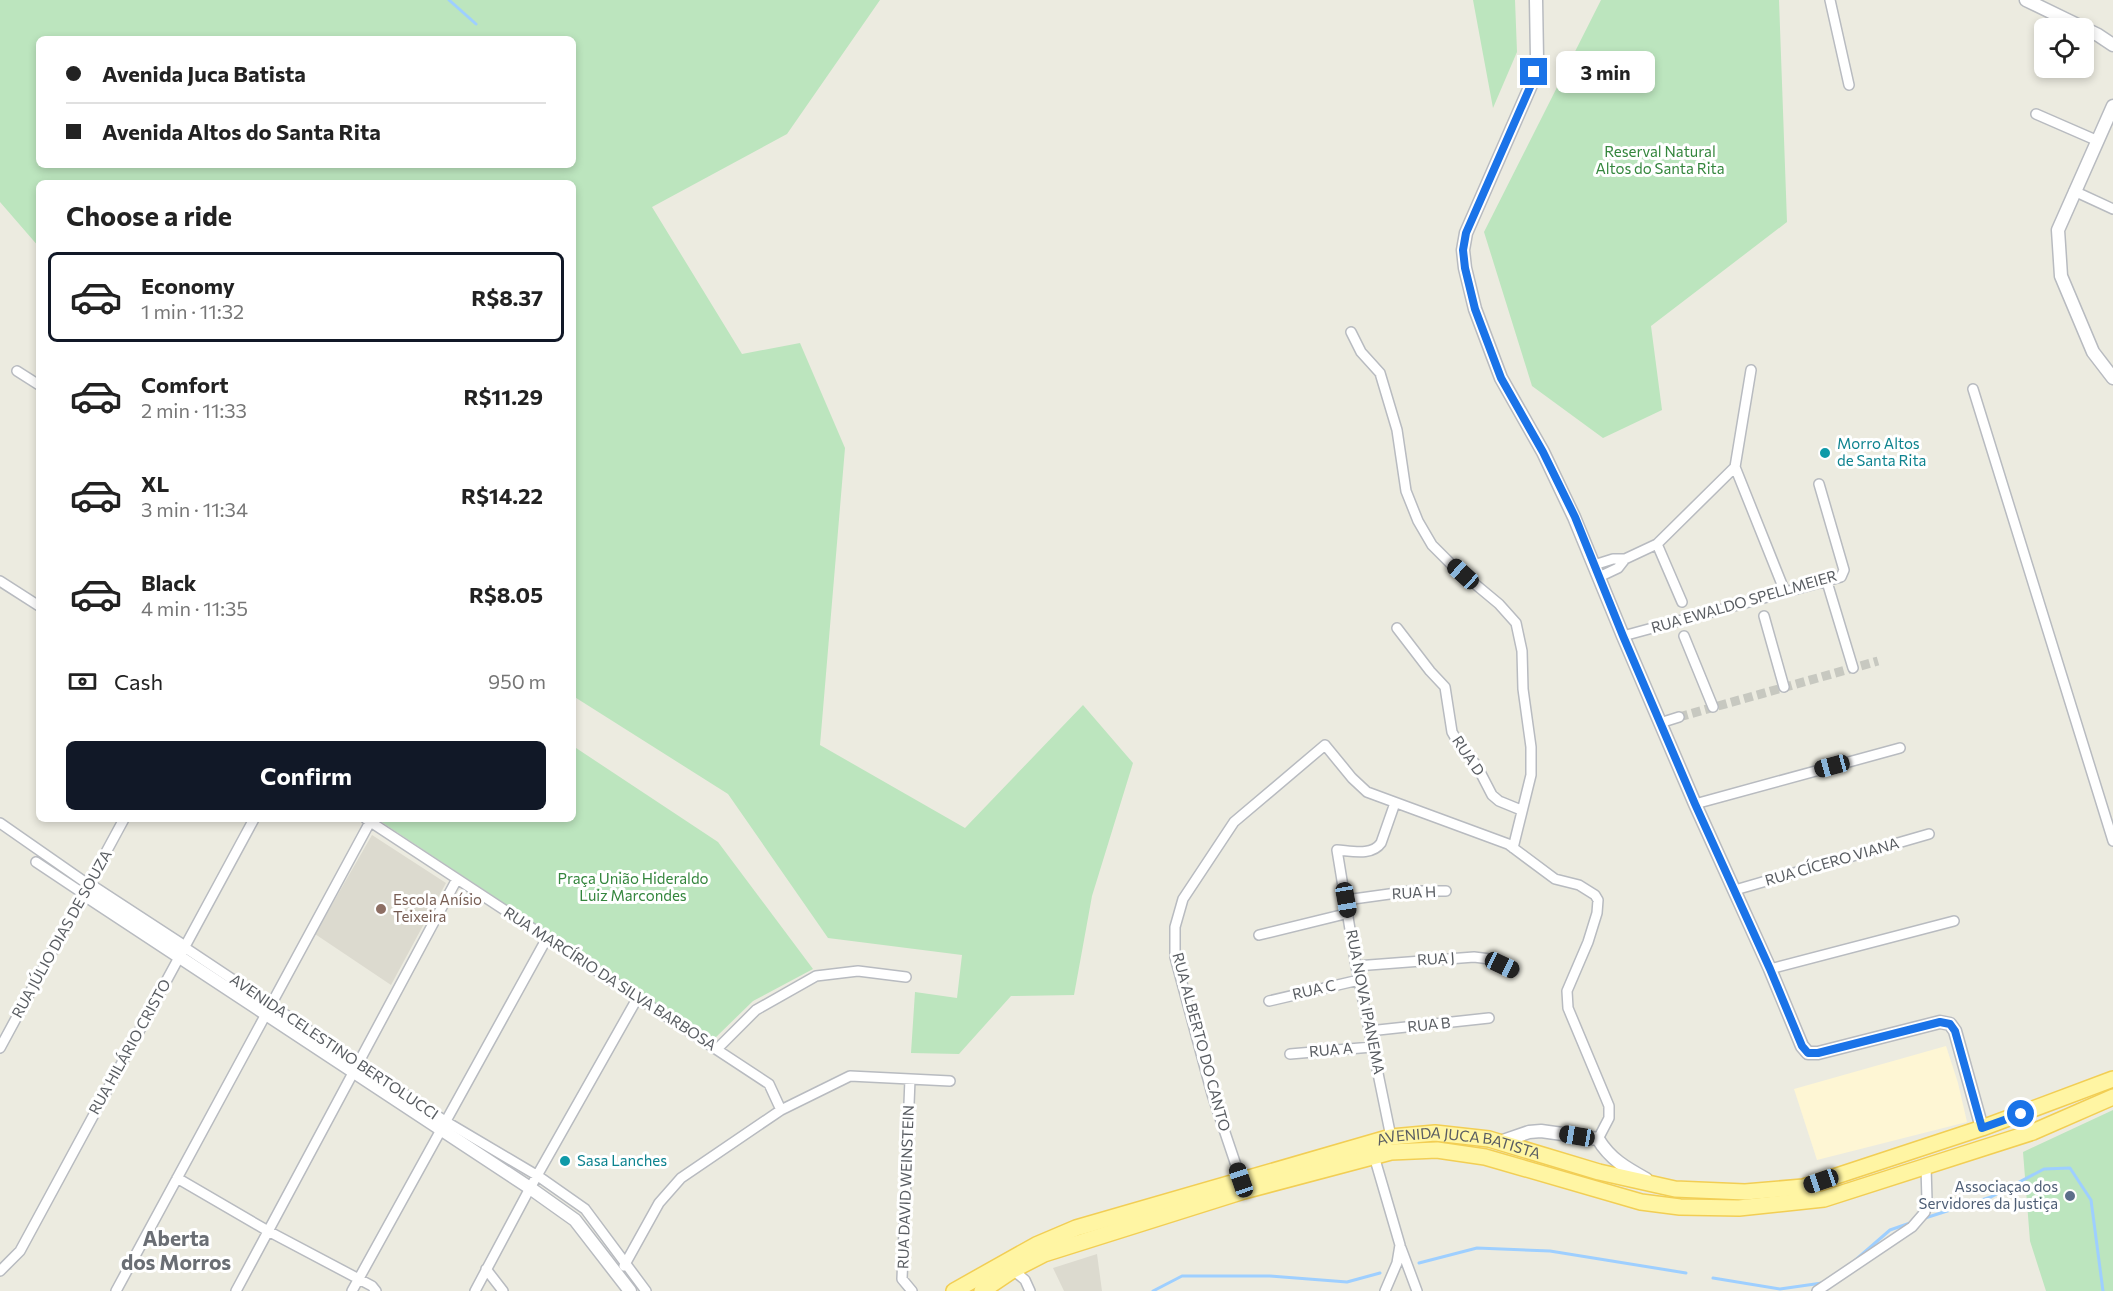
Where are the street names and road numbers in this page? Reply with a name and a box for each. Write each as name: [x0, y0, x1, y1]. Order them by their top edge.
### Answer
street label: RUA EWALDO SPELLMEIER: [1649, 566, 1839, 636]
street label: RUA D: [1449, 732, 1489, 779]
street label: RUA CÍCERO VIANA: [1762, 832, 1901, 889]
street label: RUA JÚLIO DIAS DE SOUZA: [7, 846, 115, 1021]
street label: RUA H: [1391, 882, 1437, 902]
street label: RUA MARCÍRIO DA SILVA BARBOSA: [501, 902, 721, 1054]
street label: RUA NOVA IPANEMA: [1343, 928, 1389, 1076]
street label: RUA J: [1416, 948, 1455, 968]
street label: RUA ALBERTO DO CANTO: [1169, 950, 1235, 1133]
street label: AVENIDA CELESTINO BERTOLUCCI: [227, 970, 442, 1123]
street label: RUA HILÁRIO CRISTO: [84, 975, 174, 1117]
street label: RUA C: [1290, 975, 1337, 1003]
street label: RUA B: [1406, 1013, 1452, 1035]
street label: RUA A: [1308, 1038, 1354, 1060]
street label: RUA DAVID WEINSTEIN: [893, 1105, 917, 1269]
street label: AVENIDA JUCA BATISTA: [1374, 1123, 1543, 1162]

